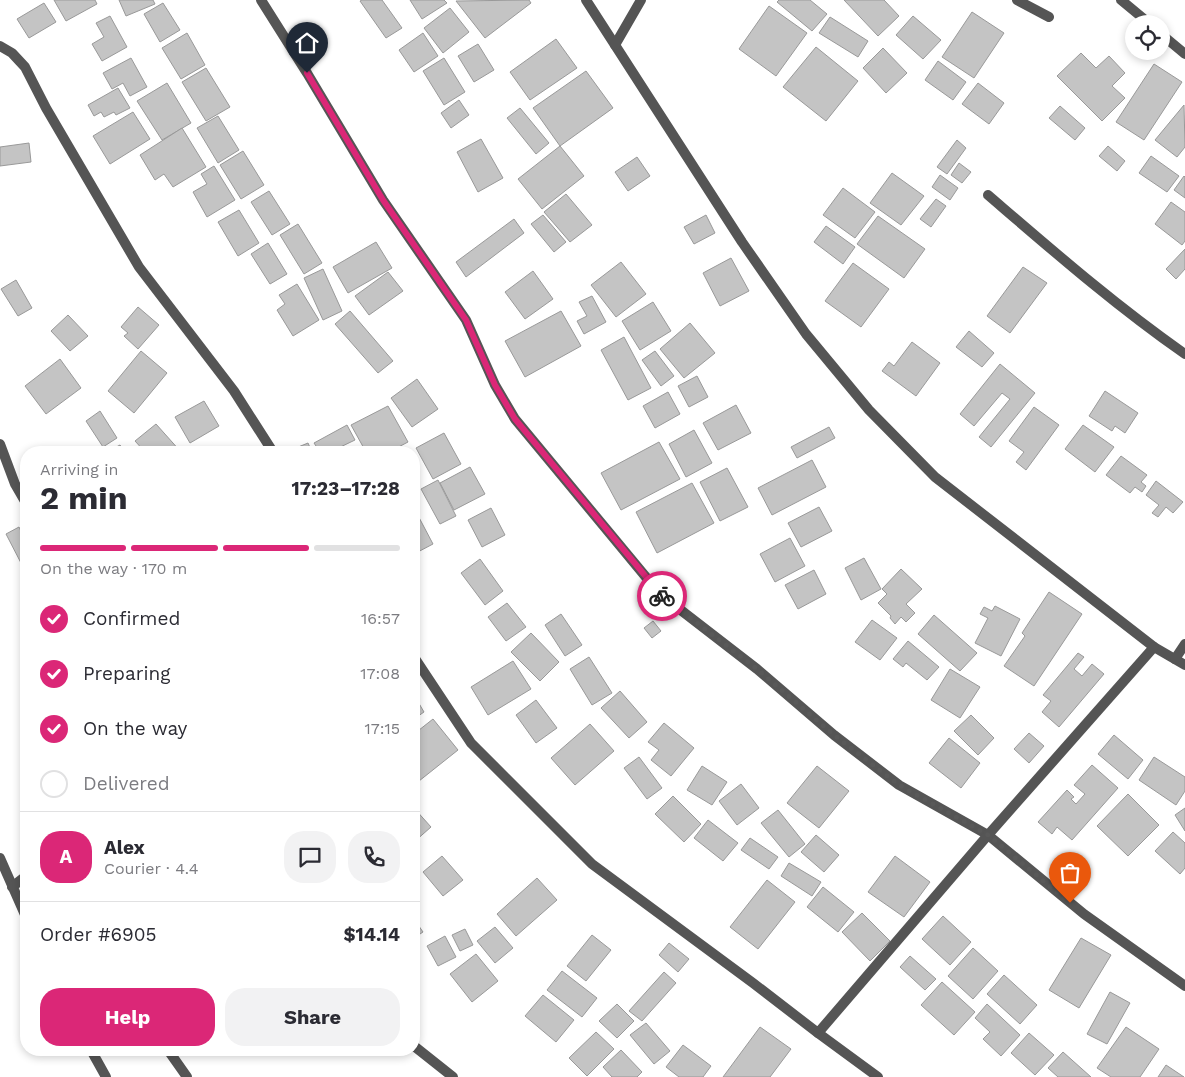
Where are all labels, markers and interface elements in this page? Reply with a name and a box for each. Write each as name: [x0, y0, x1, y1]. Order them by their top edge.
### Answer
map controls: [1125, 15, 1170, 60]
button: locate: [1125, 15, 1170, 60]
pin: [286, 22, 328, 73]
icon: home: [293, 29, 321, 57]
text: Arriving in: [40, 460, 118, 479]
text: 17:23–17:28: [292, 477, 400, 500]
text: 2 min: [40, 479, 128, 517]
text: On the way · 170 m: [40, 559, 187, 578]
courier: [637, 571, 687, 621]
icon: bike: [648, 582, 676, 610]
icon: check: [40, 605, 68, 633]
text: Confirmed: [83, 607, 180, 630]
text: 16:57: [361, 609, 400, 628]
icon: check: [40, 660, 68, 688]
text: Preparing: [83, 662, 170, 685]
text: 17:08: [360, 664, 400, 683]
icon: check: [40, 715, 68, 743]
text: On the way: [83, 717, 187, 740]
text: 17:15: [364, 719, 400, 738]
text: Delivered: [83, 772, 170, 795]
button: chat: [284, 831, 336, 883]
button: phone: [348, 831, 400, 883]
text: Alex: [104, 836, 145, 859]
text: A: [60, 845, 72, 868]
pin: [1049, 852, 1091, 903]
text: Courier · 4.4: [104, 859, 199, 878]
icon: bag: [1056, 859, 1084, 887]
text: Order #6905: [40, 923, 157, 946]
text: $14.14: [343, 923, 400, 946]
button: Help: [40, 988, 215, 1046]
button: Share: [225, 988, 400, 1046]

